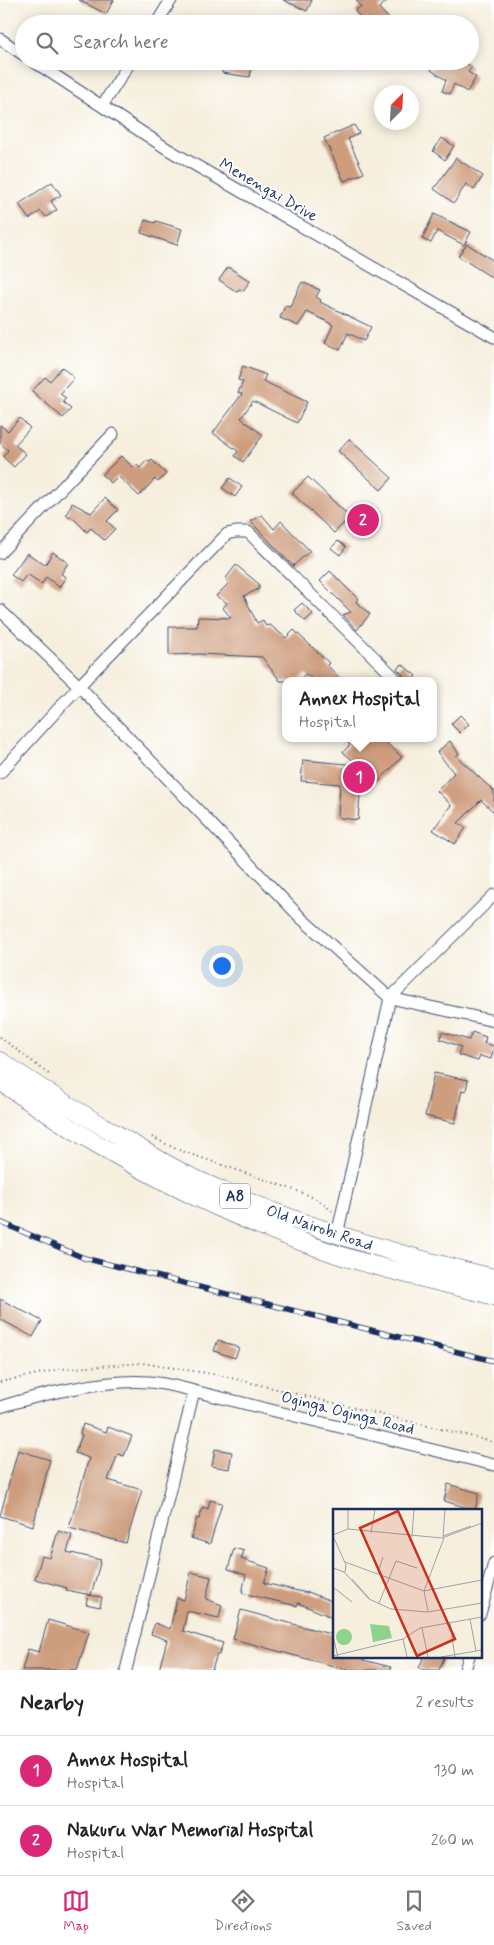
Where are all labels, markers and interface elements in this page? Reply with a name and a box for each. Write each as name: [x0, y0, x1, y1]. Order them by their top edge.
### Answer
search box: [15, 15, 479, 70]
icon: search: [33, 29, 61, 57]
text: Search here: [73, 30, 169, 55]
north arrow: [374, 85, 419, 130]
street label: Menengai Drive: [215, 154, 322, 227]
pin: 2: [347, 501, 379, 539]
popup: [282, 677, 437, 742]
text: Annex Hospital: [299, 687, 420, 712]
text: Hospital: [299, 712, 356, 733]
pin: 1: [343, 758, 375, 796]
your location: [209, 953, 235, 979]
road number: A8: [220, 1184, 250, 1208]
street label: Old Nairobi Road: [263, 1200, 376, 1256]
street label: Oginga Oginga Road: [279, 1387, 416, 1441]
inset map: [333, 1509, 482, 1658]
text: Nearby: [20, 1689, 84, 1717]
text: 2 results: [416, 1692, 474, 1713]
text: Annex Hospital: [67, 1748, 188, 1773]
text: 1: [32, 1760, 40, 1781]
text: 130 m: [433, 1760, 474, 1781]
text: Hospital: [67, 1773, 124, 1794]
text: Nakuru War Memorial Hospital: [67, 1818, 313, 1843]
text: 2: [32, 1830, 40, 1851]
text: 260 m: [431, 1830, 474, 1851]
text: Hospital: [67, 1843, 124, 1864]
tab: Map: [62, 1887, 90, 1935]
tab: Directions: [215, 1887, 272, 1935]
tab: Saved: [396, 1887, 432, 1935]

